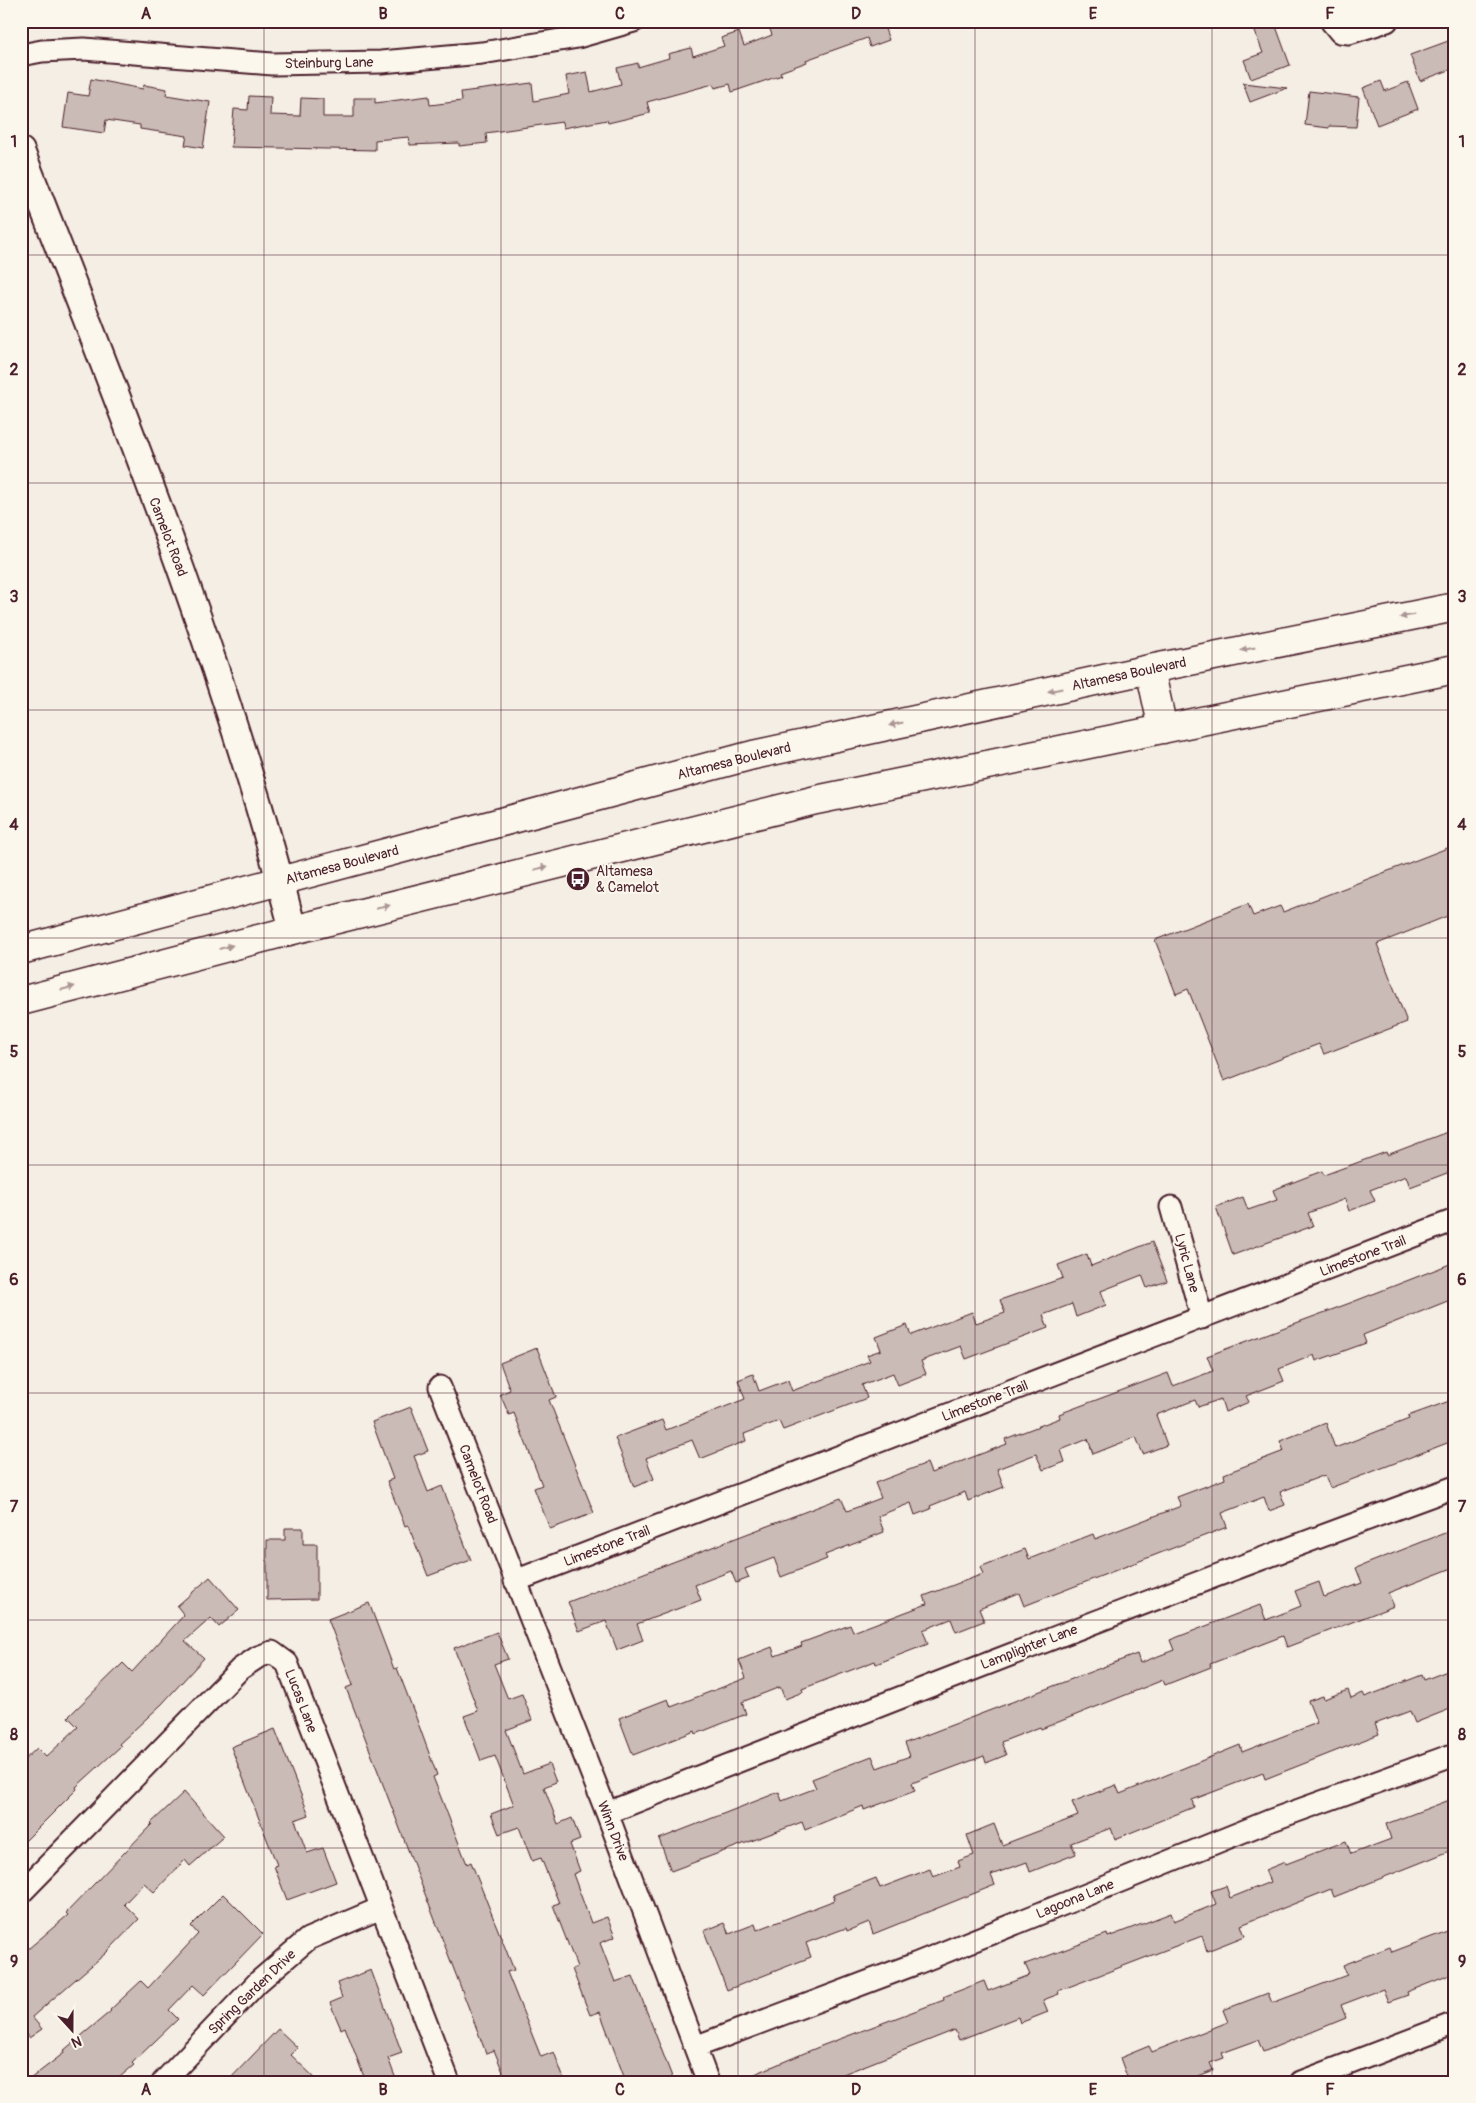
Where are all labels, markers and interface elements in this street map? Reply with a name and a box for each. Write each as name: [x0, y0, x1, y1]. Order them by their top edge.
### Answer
text: A: [141, 4, 152, 24]
text: B: [378, 4, 388, 24]
text: C: [615, 4, 625, 24]
text: D: [851, 4, 861, 24]
text: E: [1089, 4, 1098, 24]
text: F: [1325, 4, 1335, 24]
street label: Steinburg Lane: [284, 54, 374, 72]
text: 1: [11, 132, 17, 152]
text: 1: [1459, 132, 1465, 152]
text: 2: [10, 360, 19, 380]
text: 2: [1458, 360, 1467, 380]
street label: Camelot Road: [145, 495, 191, 579]
text: 3: [10, 587, 19, 607]
text: 3: [1458, 587, 1467, 607]
one-way arrow: [1399, 612, 1415, 620]
one-way arrow: [1240, 645, 1255, 653]
street label: Altamesa Boulevard: [1070, 654, 1188, 694]
one-way arrow: [1047, 686, 1062, 694]
one-way arrow: [888, 720, 903, 728]
street label: Altamesa Boulevard: [675, 739, 793, 783]
text: 4: [9, 815, 19, 835]
text: 4: [1457, 815, 1467, 835]
street label: Altamesa Boulevard: [283, 842, 401, 888]
place label: Altamesa & Camelot: [596, 863, 659, 896]
one-way arrow: [533, 864, 548, 872]
bus stop icon: Altamesa & Camelot: [565, 866, 591, 892]
one-way arrow: [376, 903, 391, 911]
one-way arrow: [218, 943, 233, 951]
one-way arrow: [61, 984, 76, 992]
text: 5: [10, 1042, 19, 1062]
text: 5: [1458, 1042, 1467, 1062]
street label: Lyric Lane: [1171, 1232, 1203, 1294]
street label: Limestone Trail: [1317, 1232, 1409, 1280]
text: 6: [9, 1270, 19, 1290]
text: 6: [1457, 1270, 1467, 1290]
street label: Limestone Trail: [939, 1377, 1031, 1425]
street label: Camelot Road: [455, 1442, 501, 1526]
text: 7: [10, 1497, 19, 1517]
text: 7: [1458, 1497, 1467, 1517]
street label: Limestone Trail: [561, 1522, 653, 1570]
street label: Lamplighter Lane: [978, 1621, 1080, 1673]
street label: Lucas Lane: [281, 1667, 321, 1735]
text: 8: [10, 1725, 18, 1745]
text: 8: [1458, 1725, 1466, 1745]
street label: Winn Drive: [594, 1799, 632, 1864]
street label: Lagoona Lane: [1034, 1876, 1117, 1922]
street label: Spring Garden Drive: [205, 1946, 299, 2038]
text: 9: [10, 1952, 18, 1972]
text: 9: [1458, 1952, 1466, 1972]
north arrow: [48, 2006, 98, 2056]
text: N: [69, 2032, 84, 2051]
text: A: [141, 2080, 152, 2100]
text: B: [378, 2080, 388, 2100]
text: C: [615, 2080, 625, 2100]
text: D: [851, 2080, 861, 2100]
text: E: [1089, 2080, 1098, 2100]
text: F: [1325, 2080, 1335, 2100]

